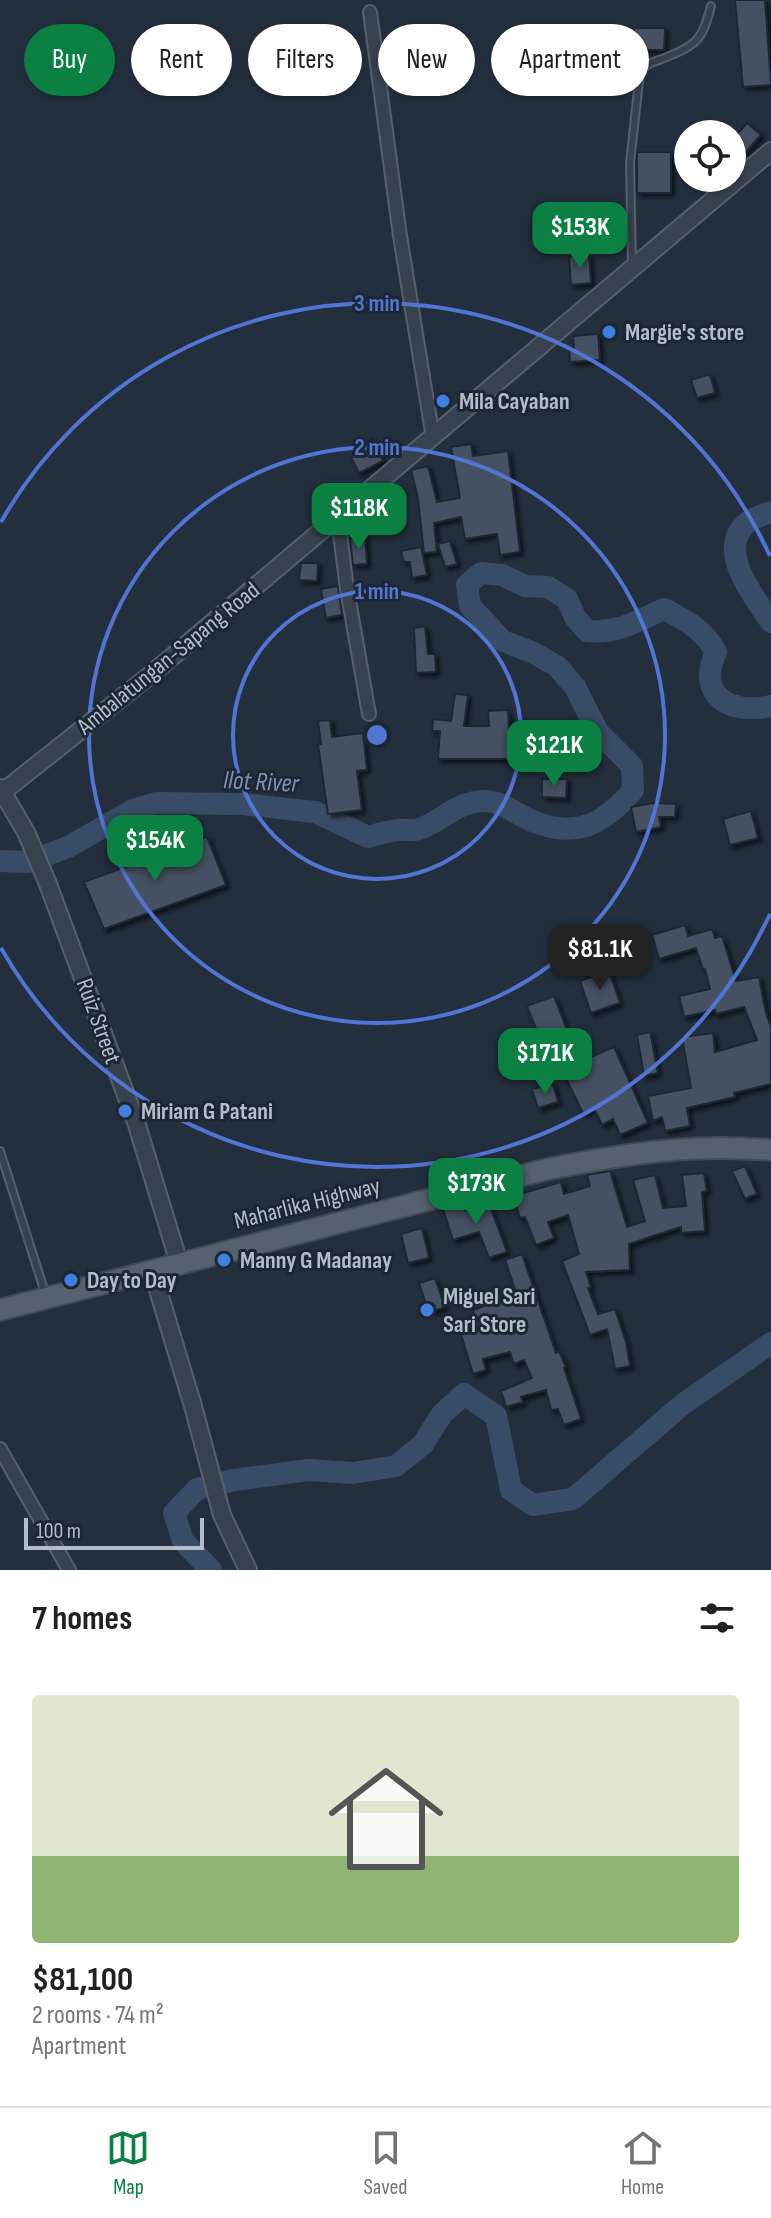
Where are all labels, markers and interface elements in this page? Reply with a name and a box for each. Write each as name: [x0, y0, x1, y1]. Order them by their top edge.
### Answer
chip: Buy: [24, 24, 115, 96]
chip: Rent: [131, 24, 232, 96]
chip: Filters: [248, 24, 362, 96]
chip: New: [378, 24, 475, 96]
chip: Apartment: [491, 24, 649, 96]
map controls: [674, 120, 746, 192]
button: locate: [674, 120, 746, 192]
pin: $153K: [524, 202, 636, 270]
text: $153K: [550, 212, 610, 243]
text: 3 min: [354, 289, 400, 318]
place label: Margie's store: [625, 318, 744, 347]
marker: Margie's store: [600, 323, 618, 341]
place label: Mila Cayaban: [459, 387, 570, 416]
marker: Mila Cayaban: [434, 392, 452, 410]
text: 2 min: [354, 433, 400, 462]
pin: $118K: [303, 483, 415, 551]
text: $118K: [330, 493, 388, 524]
street label: Ambalatungan-Sapang Road: [70, 576, 265, 742]
text: 1 min: [355, 577, 399, 606]
pin: $121K: [498, 720, 610, 788]
centre of rings: [363, 721, 391, 749]
text: $121K: [525, 730, 583, 761]
water label: Ilot River: [222, 765, 301, 800]
pin: $154K: [99, 815, 211, 883]
text: $154K: [125, 825, 185, 856]
pin: $81.1K: [535, 924, 665, 992]
text: $81.1K: [567, 934, 633, 965]
street label: Ruiz Street: [70, 975, 127, 1068]
pin: $171K: [489, 1028, 601, 1096]
text: $171K: [516, 1038, 574, 1069]
place label: Miriam G Patani: [141, 1097, 273, 1126]
marker: Miriam G Patani: [116, 1102, 134, 1120]
pin: $173K: [420, 1158, 532, 1226]
text: $173K: [446, 1168, 506, 1199]
street label: Maharlika Highway: [231, 1171, 383, 1236]
place label: Manny G Madanay: [240, 1246, 392, 1275]
marker: Manny G Madanay: [215, 1251, 233, 1269]
place label: Day to Day: [87, 1266, 177, 1295]
marker: Day to Day: [62, 1271, 80, 1289]
place label: Miguel Sari Sari Store: [443, 1282, 536, 1339]
marker: Miguel Sari Sari Store: [418, 1301, 436, 1319]
scale bar: [24, 1514, 204, 1550]
text: 100 m: [36, 1518, 81, 1545]
icon: filters: [695, 1596, 739, 1640]
text: 7 homes: [32, 1598, 132, 1639]
icon: home: [314, 1747, 458, 1891]
text: $81,100: [32, 1959, 133, 2000]
text: 2 rooms · 74 m²: [32, 2000, 164, 2031]
text: Apartment: [32, 2031, 126, 2062]
tab: Map: [106, 2126, 150, 2201]
tab: Saved: [363, 2126, 408, 2201]
tab: Home: [621, 2126, 665, 2201]

